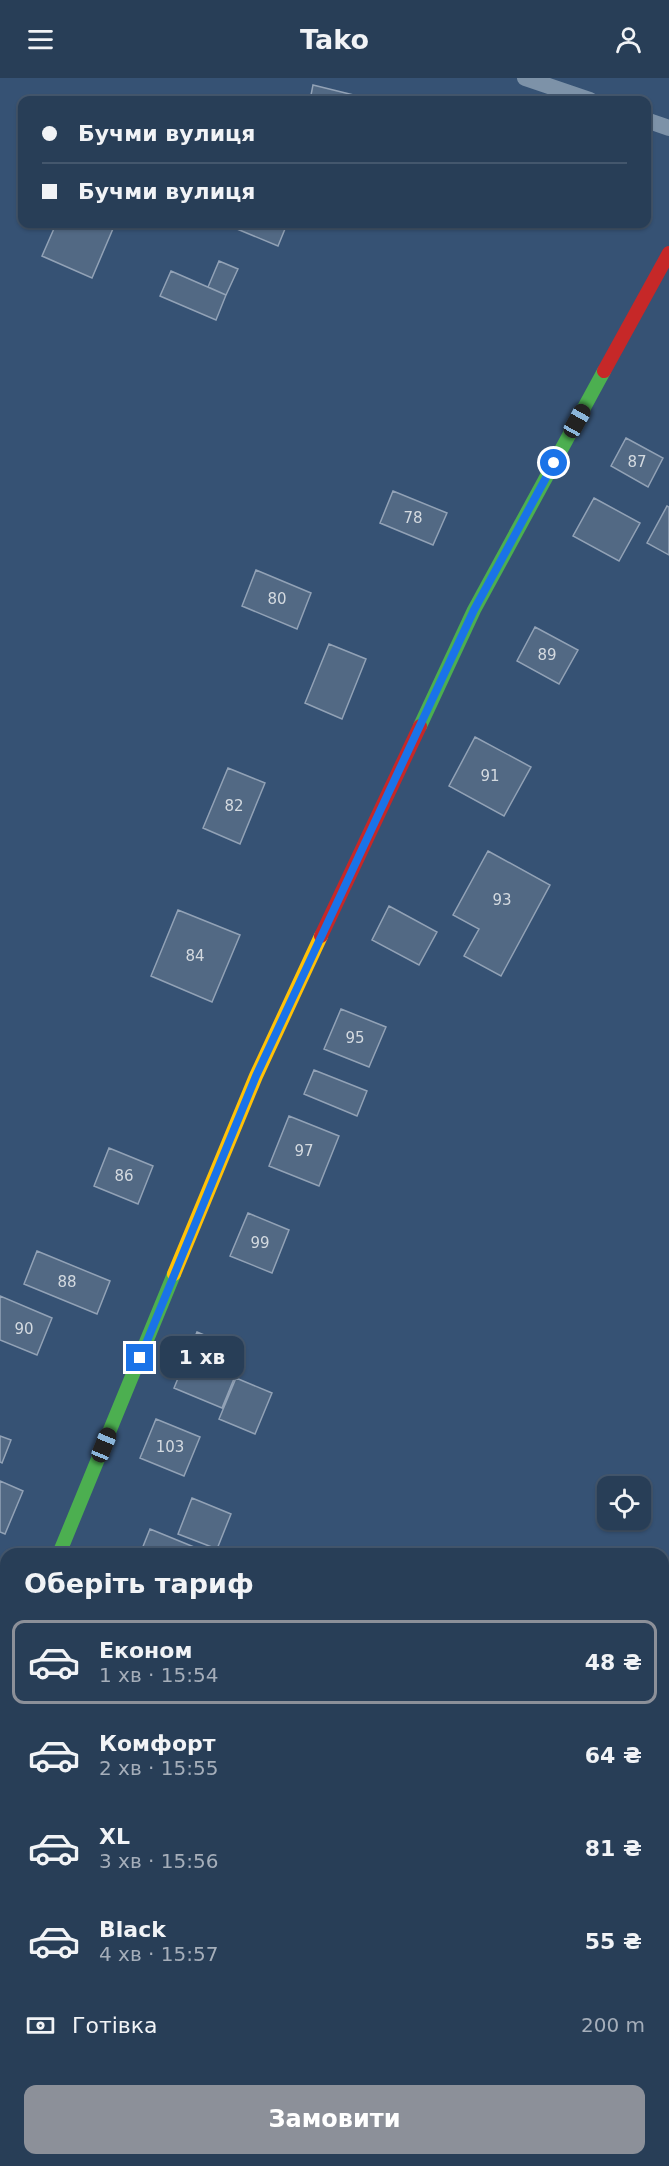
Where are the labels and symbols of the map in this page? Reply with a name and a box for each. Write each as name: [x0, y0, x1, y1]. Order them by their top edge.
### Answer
car: [560, 401, 594, 441]
route start: [540, 449, 567, 476]
house number: 87: [627, 453, 647, 471]
house number: 78: [403, 509, 423, 527]
house number: 80: [267, 590, 287, 608]
house number: 89: [537, 646, 557, 664]
house number: 91: [480, 767, 500, 785]
house number: 82: [224, 797, 244, 815]
house number: 93: [492, 891, 512, 909]
house number: 84: [185, 947, 205, 965]
house number: 95: [345, 1029, 365, 1047]
house number: 97: [294, 1142, 314, 1160]
house number: 86: [114, 1167, 134, 1185]
house number: 99: [250, 1234, 270, 1252]
house number: 88: [57, 1273, 77, 1291]
house number: 90: [14, 1320, 34, 1338]
callout: 1 хв: [161, 1337, 245, 1379]
route end: [126, 1344, 153, 1371]
car: [89, 1425, 119, 1465]
house number: 103: [156, 1438, 184, 1456]

